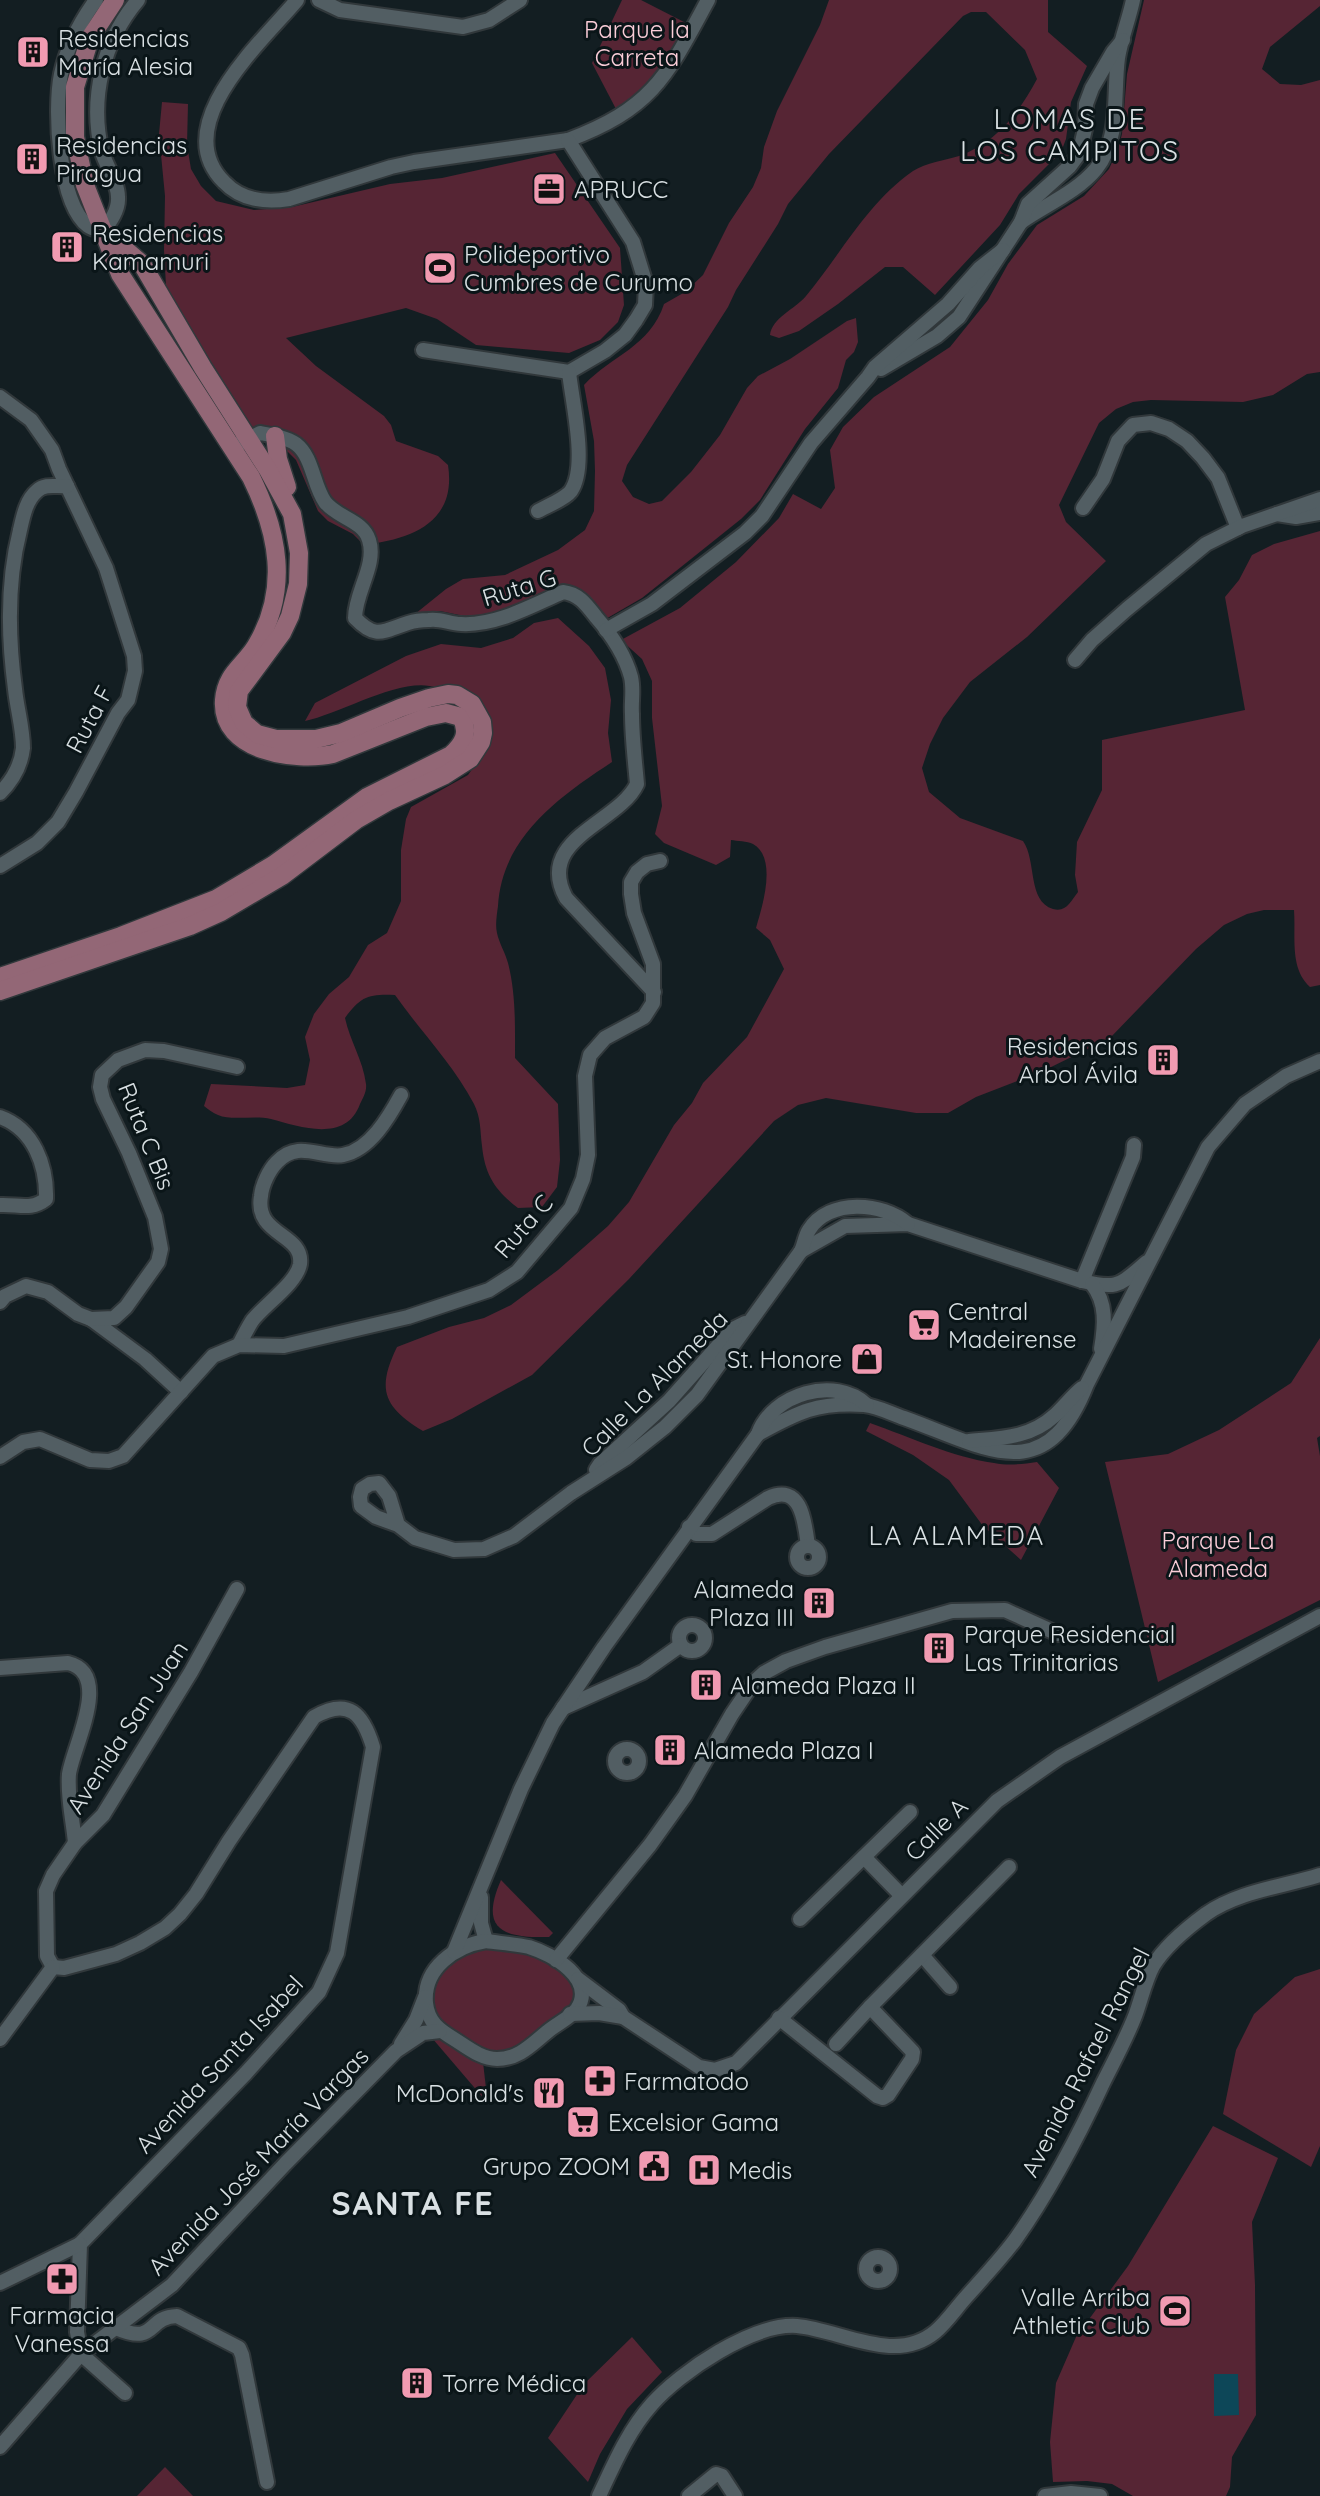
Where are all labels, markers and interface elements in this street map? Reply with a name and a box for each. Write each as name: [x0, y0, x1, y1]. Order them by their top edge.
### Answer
park label: Parque la Carreta: [584, 14, 690, 72]
place label: Residencias María Alesia: [58, 23, 193, 81]
building icon: Residencias María Alesia: [14, 33, 52, 71]
district label: LOMAS DE LOS CAMPITOS: [960, 101, 1180, 168]
place label: Residencias Piragua: [56, 130, 187, 188]
building icon: Residencias Piragua: [13, 140, 51, 178]
office icon: APRUCC: [530, 170, 568, 208]
place label: APRUCC: [574, 174, 668, 204]
place label: Residencias Kamamuri: [92, 218, 223, 276]
building icon: Residencias Kamamuri: [48, 228, 86, 266]
place label: Polideportivo Cumbres de Curumo: [464, 239, 693, 297]
sports icon: Polideportivo Cumbres de Curumo: [421, 249, 459, 287]
street label: Ruta G: [479, 562, 559, 612]
street label: Ruta F: [59, 680, 119, 758]
place label: Residencias Arbol Ávila: [1007, 1031, 1138, 1089]
building icon: Residencias Arbol Ávila: [1144, 1041, 1182, 1079]
street label: Ruta C Bis: [112, 1078, 182, 1194]
street label: Ruta C: [487, 1188, 559, 1264]
place label: Central Madeirense: [948, 1296, 1077, 1354]
street label: Calle La Alameda: [574, 1303, 734, 1463]
supermarket icon: Central Madeirense: [905, 1306, 943, 1344]
shop icon: St. Honore: [848, 1340, 886, 1378]
place label: St. Honore: [727, 1344, 842, 1374]
district label: LA ALAMEDA: [869, 1519, 1045, 1552]
park label: Parque La Alameda: [1161, 1525, 1275, 1583]
place label: Alameda Plaza III: [694, 1574, 794, 1632]
building icon: Alameda Plaza III: [800, 1584, 838, 1622]
place label: Parque Residencial Las Trinitarias: [964, 1619, 1175, 1677]
building icon: Parque Residencial Las Trinitarias: [920, 1629, 958, 1667]
street label: Avenida San Juan: [60, 1635, 194, 1819]
building icon: Alameda Plaza II: [687, 1666, 725, 1704]
place label: Alameda Plaza II: [730, 1670, 916, 1700]
building icon: Alameda Plaza I: [651, 1731, 689, 1769]
place label: Alameda Plaza I: [694, 1735, 874, 1765]
street label: Calle A: [898, 1791, 974, 1867]
street label: Avenida Rafael Rangel: [1014, 1942, 1156, 2182]
street label: Avenida Santa Isabel: [129, 1969, 309, 2159]
street label: Avenida José María Vargas: [141, 2041, 375, 2281]
pharmacy icon: Farmatodo: [581, 2062, 619, 2100]
place label: Farmatodo: [624, 2066, 749, 2096]
restaurant icon: McDonald's: [530, 2074, 568, 2112]
place label: McDonald's: [396, 2078, 524, 2108]
supermarket icon: Excelsior Gama: [564, 2103, 602, 2141]
place label: Excelsior Gama: [608, 2107, 779, 2137]
public building icon: Grupo ZOOM: [635, 2147, 673, 2185]
place label: Grupo ZOOM: [483, 2151, 630, 2181]
hospital icon: Medis: [685, 2151, 723, 2189]
place label: Medis: [728, 2155, 792, 2185]
district label: SANTA FE: [331, 2183, 495, 2223]
pharmacy icon: Farmacia Vanessa: [43, 2260, 81, 2298]
place label: Valle Arriba Athletic Club: [1012, 2282, 1150, 2340]
sports icon: Valle Arriba Athletic Club: [1156, 2292, 1194, 2330]
place label: Farmacia Vanessa: [9, 2300, 115, 2358]
building icon: Torre Médica: [398, 2364, 436, 2402]
place label: Torre Médica: [442, 2368, 586, 2398]

